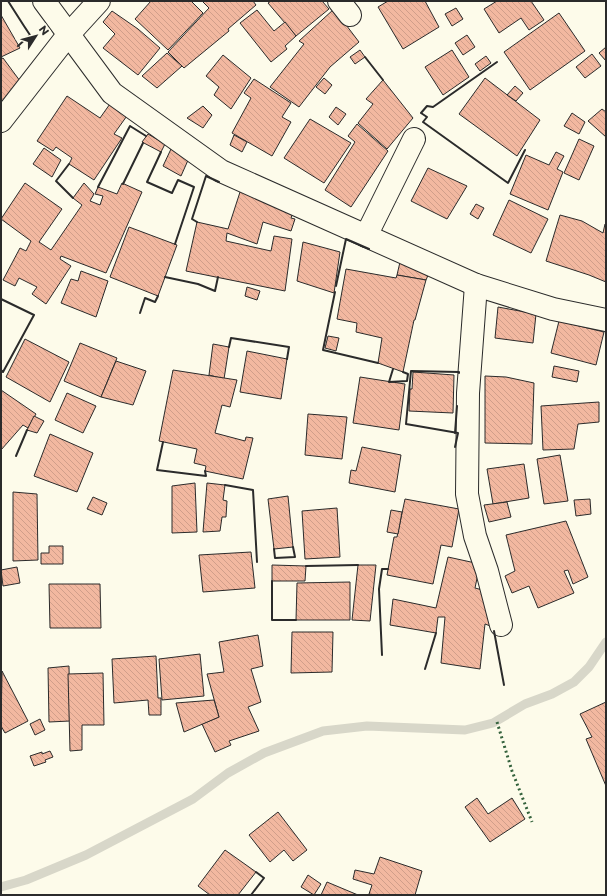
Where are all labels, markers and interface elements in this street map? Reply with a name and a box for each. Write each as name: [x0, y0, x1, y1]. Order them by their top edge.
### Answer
north arrow: [16, 16, 56, 56]
text: N: [36, 22, 52, 38]

